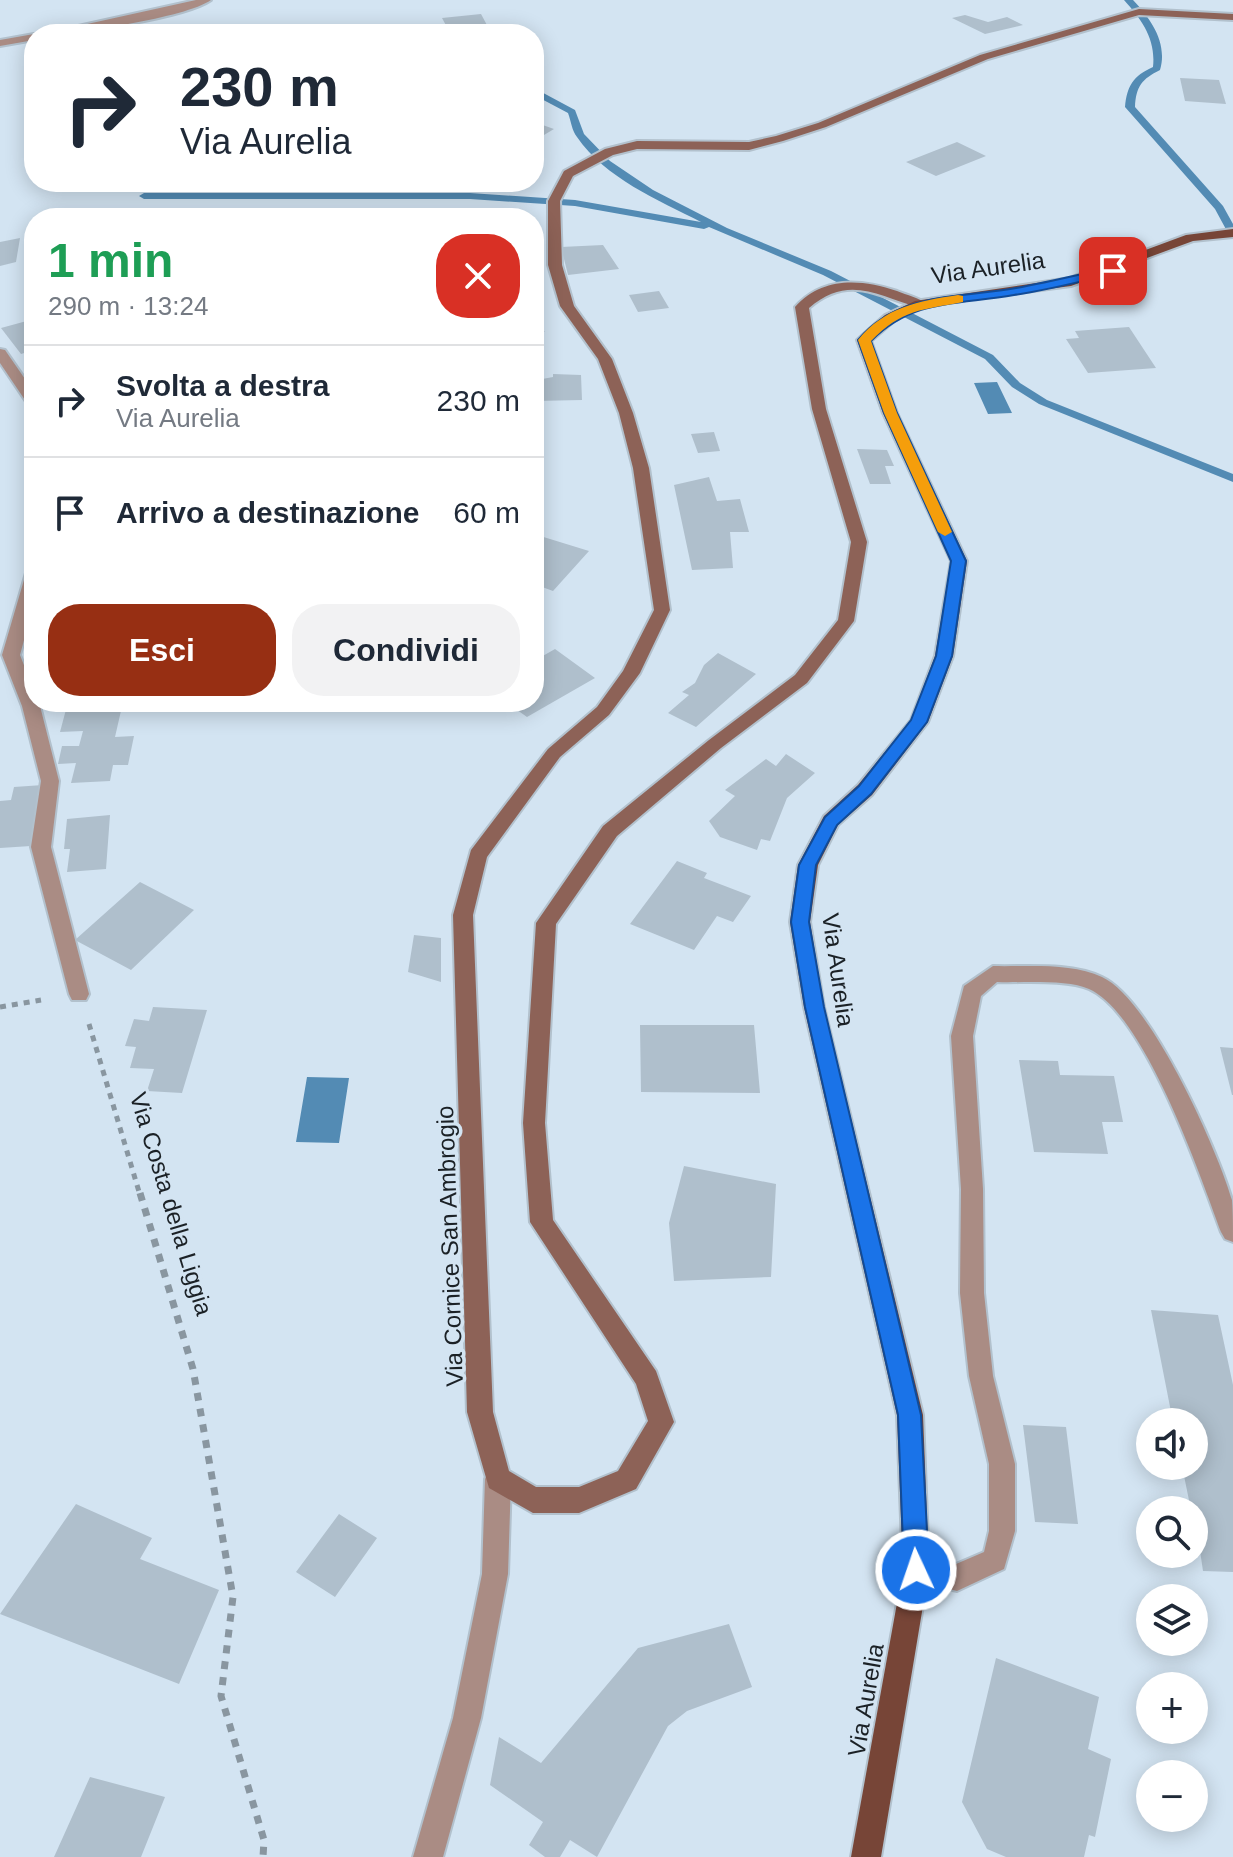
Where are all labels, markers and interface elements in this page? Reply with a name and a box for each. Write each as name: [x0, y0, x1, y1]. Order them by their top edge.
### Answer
text: 230 m: [180, 55, 339, 118]
icon: right: [48, 56, 152, 160]
text: Via Aurelia: [180, 121, 351, 162]
text: 1 min: [48, 234, 173, 287]
button: close: [436, 234, 520, 318]
pin: [1079, 237, 1147, 305]
street label: Via Aurelia: [929, 246, 1047, 289]
icon: arrive: [1091, 249, 1135, 293]
text: 290 m · 13:24: [48, 291, 208, 321]
text: Svolta a destra: [116, 369, 329, 402]
icon: right: [48, 379, 92, 423]
text: 230 m: [437, 384, 520, 417]
text: Via Aurelia: [116, 403, 240, 433]
icon: arrive: [48, 491, 92, 535]
text: Arrivo a destinazione: [116, 496, 419, 529]
text: 60 m: [453, 496, 520, 529]
button: Esci: [48, 604, 276, 696]
button: Condividi: [292, 604, 520, 696]
street label: Via Aurelia: [817, 911, 860, 1029]
street label: Via Costa della Liggia: [125, 1089, 218, 1319]
street label: Via Cornice San Ambrogio: [431, 1105, 468, 1387]
map controls: [1136, 1408, 1208, 1832]
button: sound: [1136, 1408, 1208, 1480]
button: search: [1136, 1496, 1208, 1568]
position arrow: [874, 1528, 958, 1612]
button: layers: [1136, 1584, 1208, 1656]
street label: Via Aurelia: [842, 1641, 889, 1759]
button: +: [1136, 1672, 1208, 1744]
button: −: [1136, 1760, 1208, 1832]

